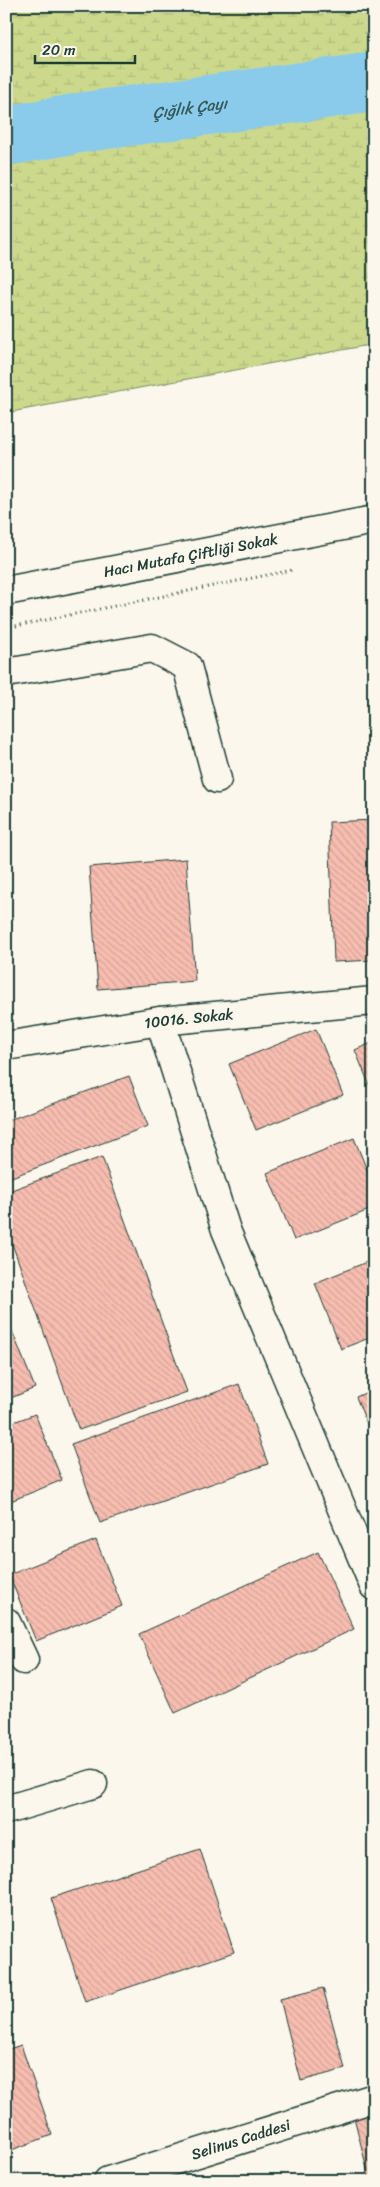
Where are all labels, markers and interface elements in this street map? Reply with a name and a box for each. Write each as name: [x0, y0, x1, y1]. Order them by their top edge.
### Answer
scale bar: [35, 32, 135, 64]
text: 20 m: [42, 37, 76, 63]
water label: Çığlık Çayı: [151, 88, 230, 127]
street label: Hacı Mutafa Çiftliği Sokak: [101, 526, 280, 585]
street label: 10016. Sokak: [142, 1001, 235, 1036]
street label: Selinus Caddesi: [188, 2112, 294, 2167]

